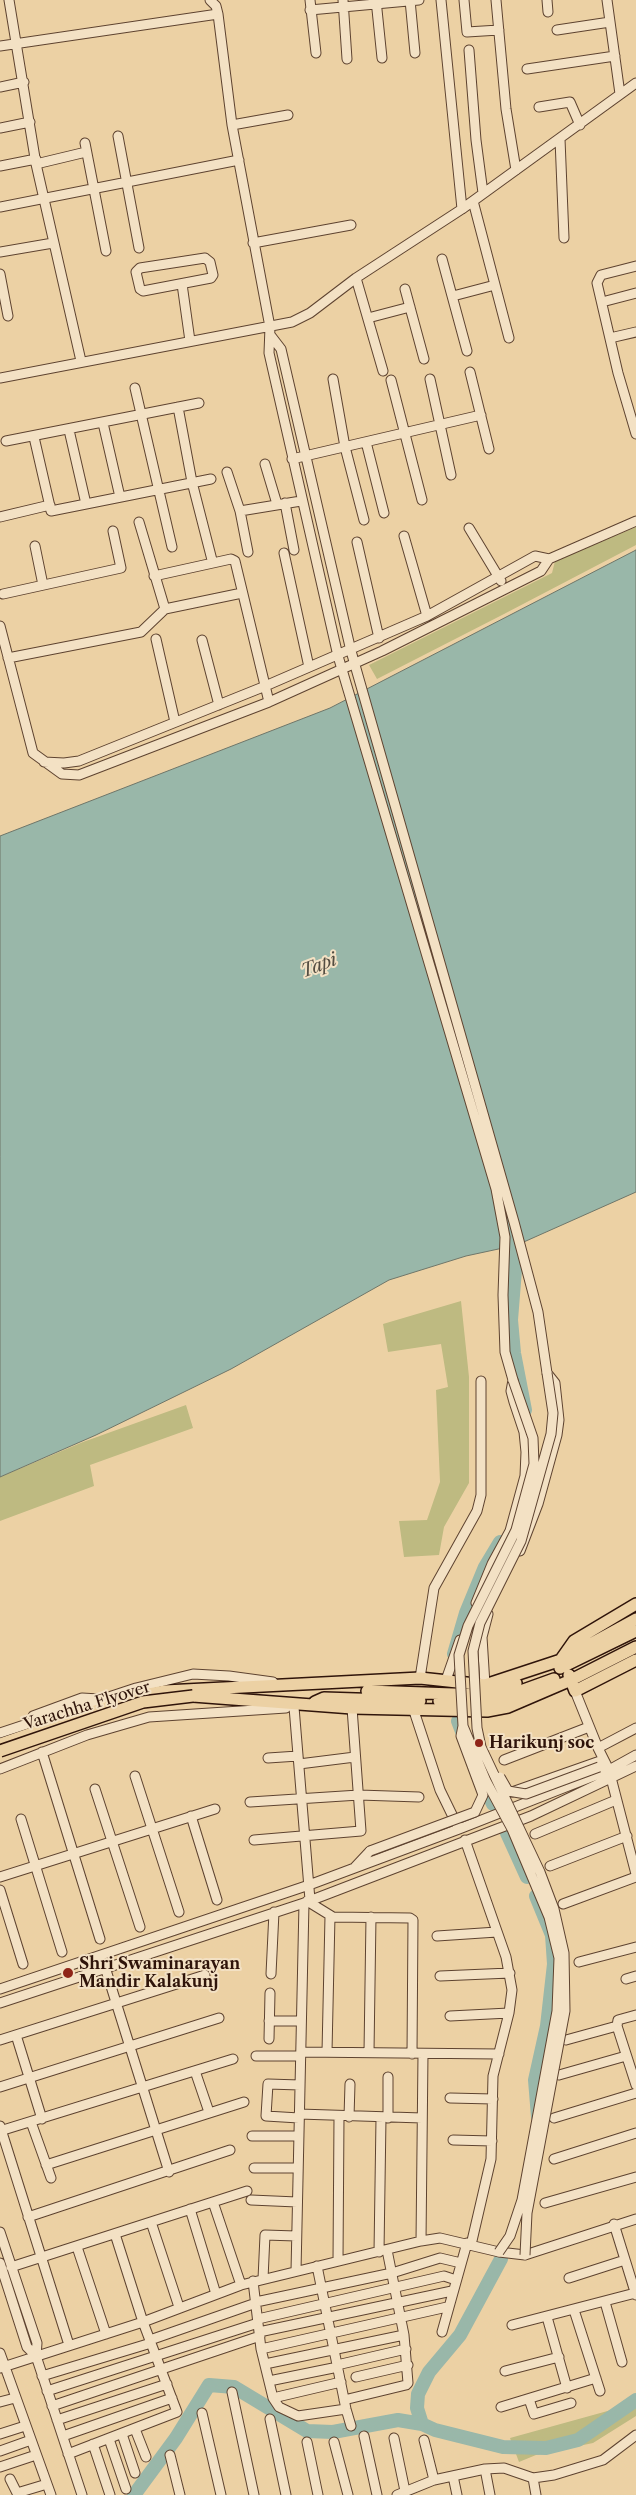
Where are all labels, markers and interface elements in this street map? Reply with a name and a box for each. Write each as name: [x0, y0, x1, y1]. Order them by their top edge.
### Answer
water label: Tapi: [298, 949, 340, 983]
street label: Varachha Flyover: [21, 1678, 153, 1734]
place label: Harikunj soc: [489, 1733, 594, 1753]
marker: Harikunj soc: [473, 1737, 485, 1749]
place label: Shri Swaminarayan Mandir Kalakunj: [79, 1954, 240, 1992]
marker: Shri Swaminarayan Mandir Kalakunj: [61, 1966, 75, 1980]

